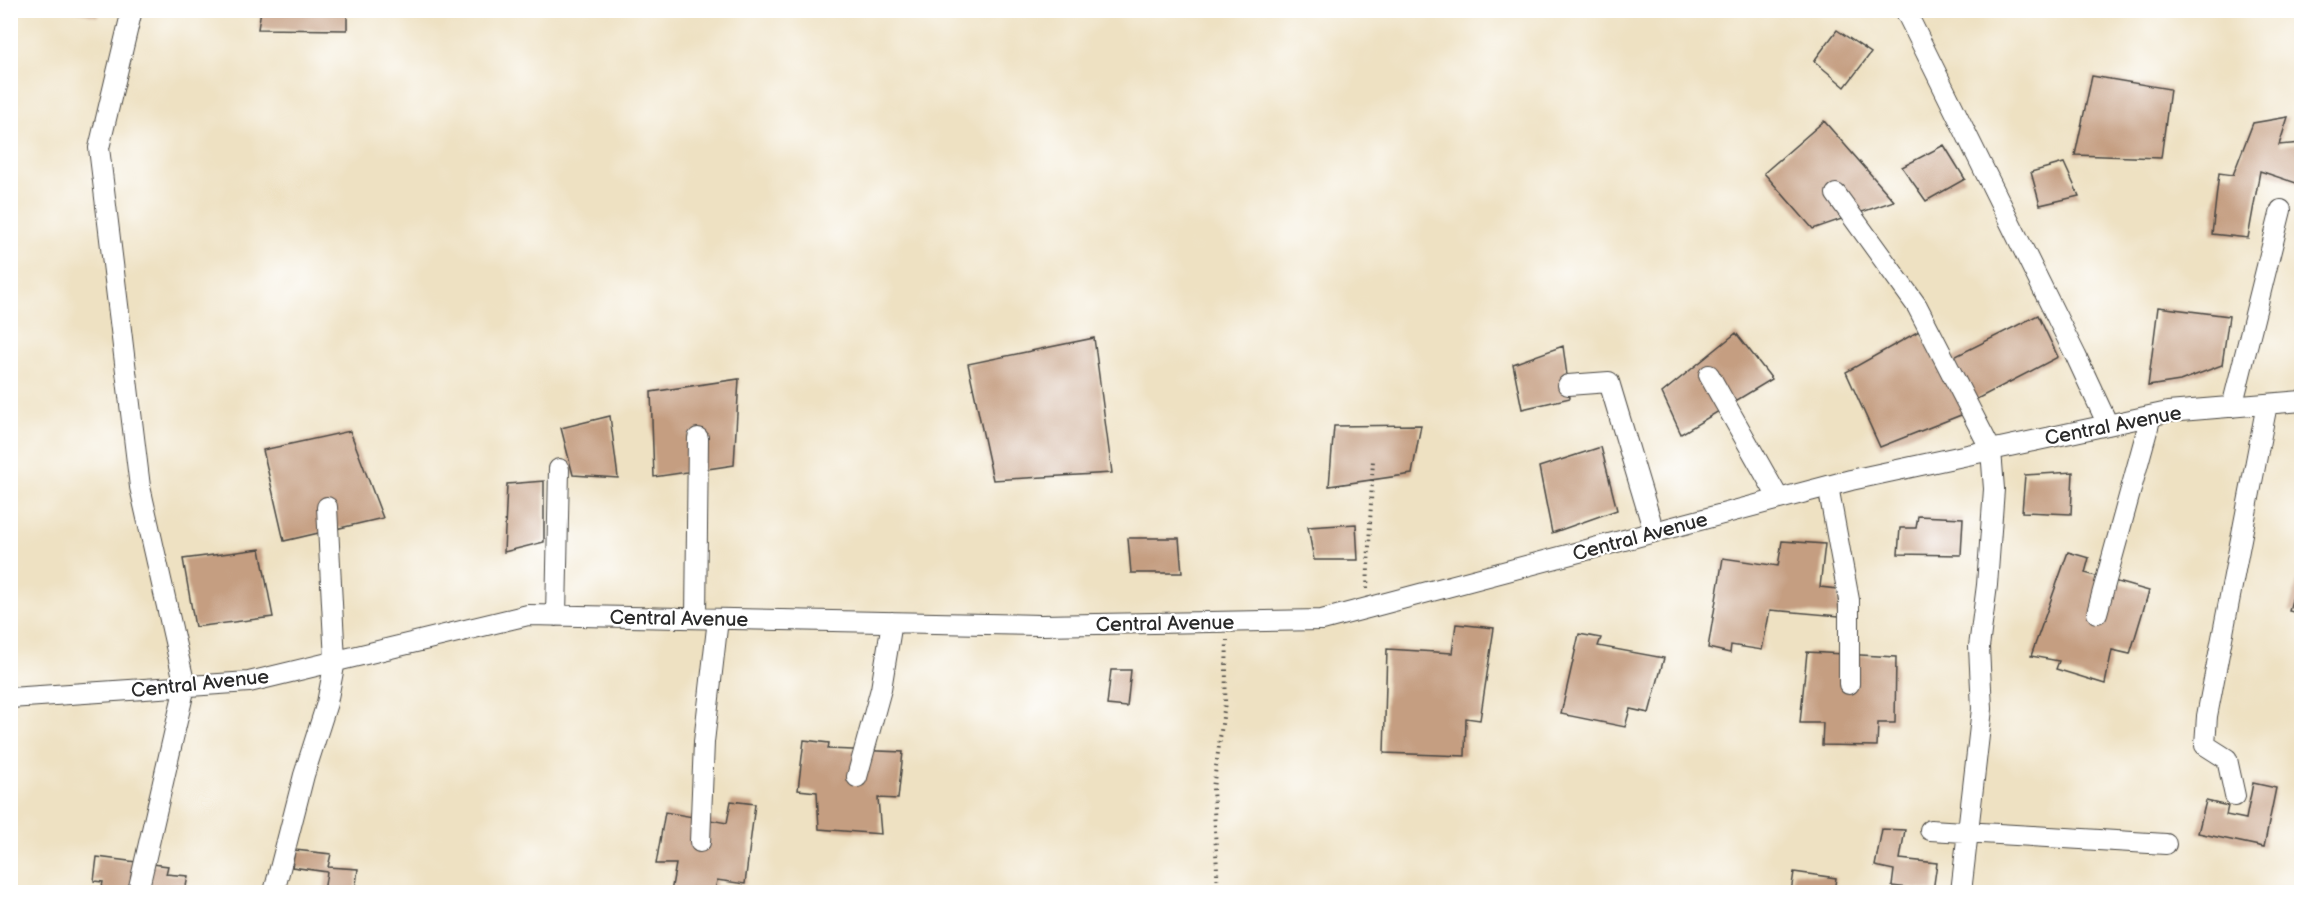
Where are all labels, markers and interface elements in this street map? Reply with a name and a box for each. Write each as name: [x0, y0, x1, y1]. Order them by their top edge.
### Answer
street label: Central Avenue: [2043, 401, 2184, 451]
street label: Central Avenue: [1570, 507, 1710, 566]
street label: Central Avenue: [609, 606, 749, 632]
street label: Central Avenue: [1096, 611, 1235, 637]
street label: Central Avenue: [130, 665, 270, 703]

